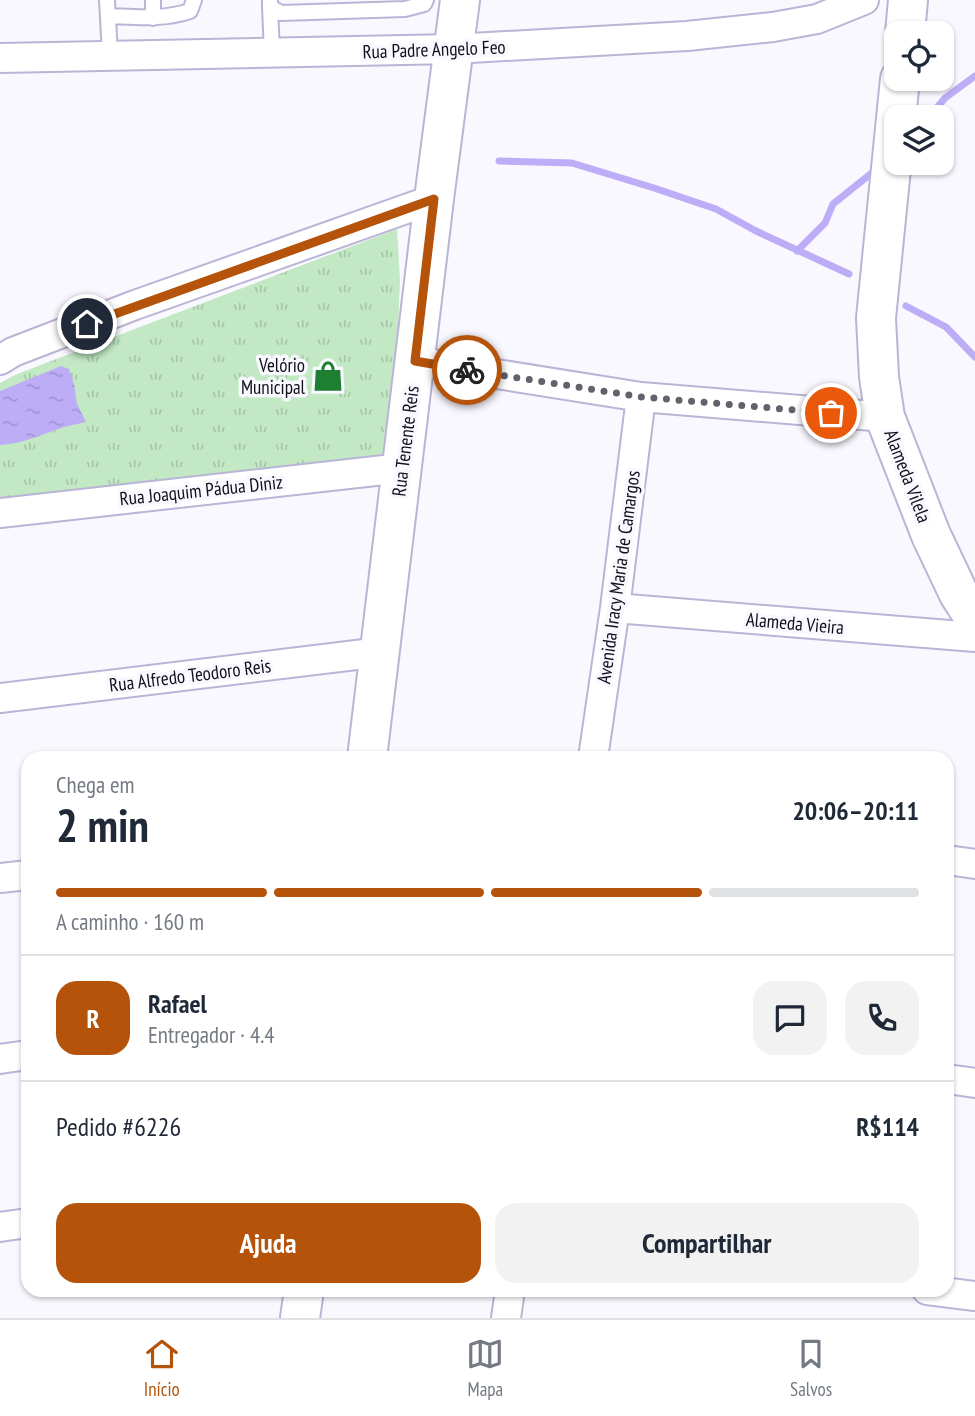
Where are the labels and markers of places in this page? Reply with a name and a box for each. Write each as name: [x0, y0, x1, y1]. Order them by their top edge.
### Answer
pin: [57, 294, 117, 354]
place label: Velório Municipal: [241, 353, 306, 399]
shop icon: Velório Municipal: [311, 359, 345, 393]
pin: [801, 383, 861, 443]

